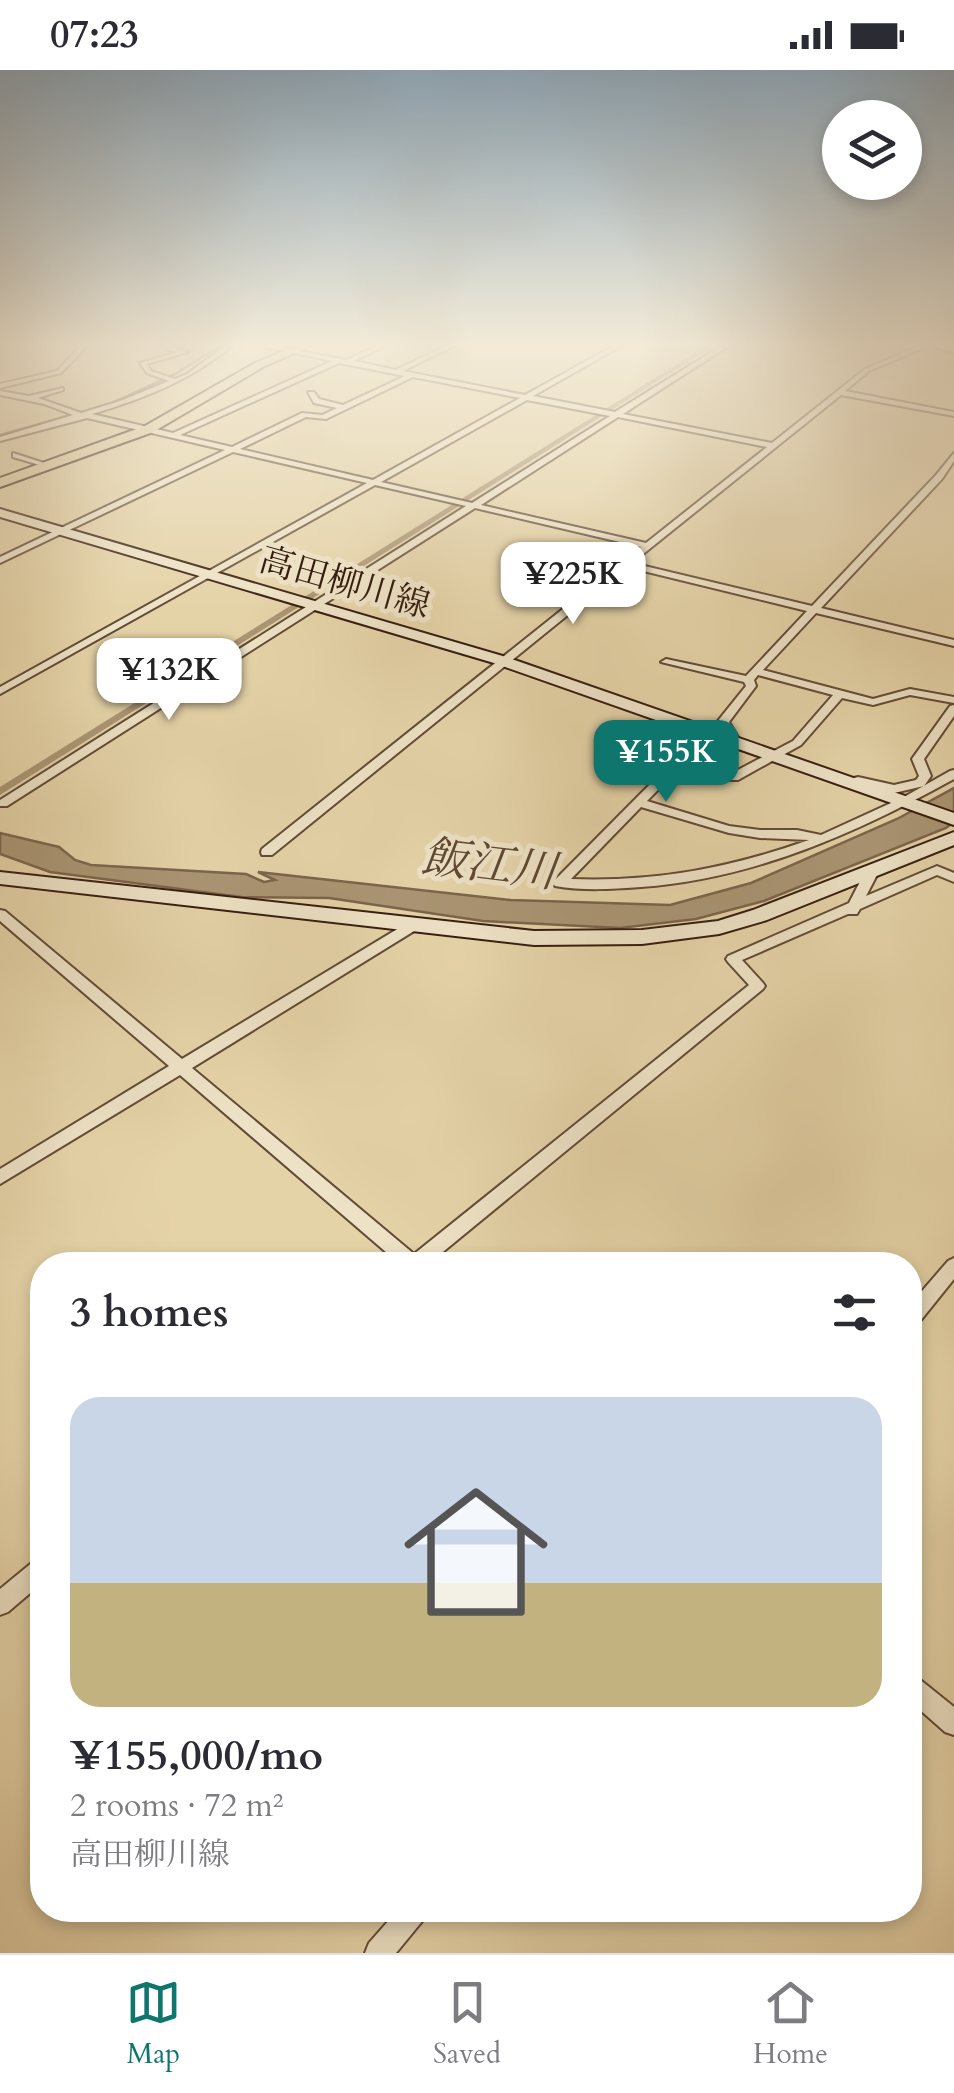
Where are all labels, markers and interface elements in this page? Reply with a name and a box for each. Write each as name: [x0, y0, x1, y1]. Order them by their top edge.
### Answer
text: 07:23: [50, 9, 139, 61]
map controls: [822, 100, 922, 200]
button: layers: [822, 100, 922, 200]
street label: 高田柳川線: [254, 536, 435, 630]
pin: ¥225K: [503, 542, 643, 627]
text: ¥225K: [523, 552, 623, 596]
pin: ¥132K: [99, 638, 239, 723]
text: ¥132K: [119, 648, 219, 692]
pin: ¥155K: [596, 720, 736, 805]
text: ¥155K: [616, 730, 716, 774]
water label: 飯江川: [418, 826, 564, 904]
text: 3 homes: [70, 1284, 228, 1341]
icon: filters: [827, 1285, 882, 1340]
icon: home: [386, 1462, 566, 1642]
text: ¥155,000/mo: [70, 1727, 323, 1784]
text: 2 rooms · 72 m²: [70, 1784, 283, 1828]
text: 高田柳川線: [70, 1833, 230, 1877]
tab: Map: [126, 1975, 181, 2073]
tab: Saved: [433, 1975, 501, 2073]
tab: Home: [753, 1975, 828, 2073]

